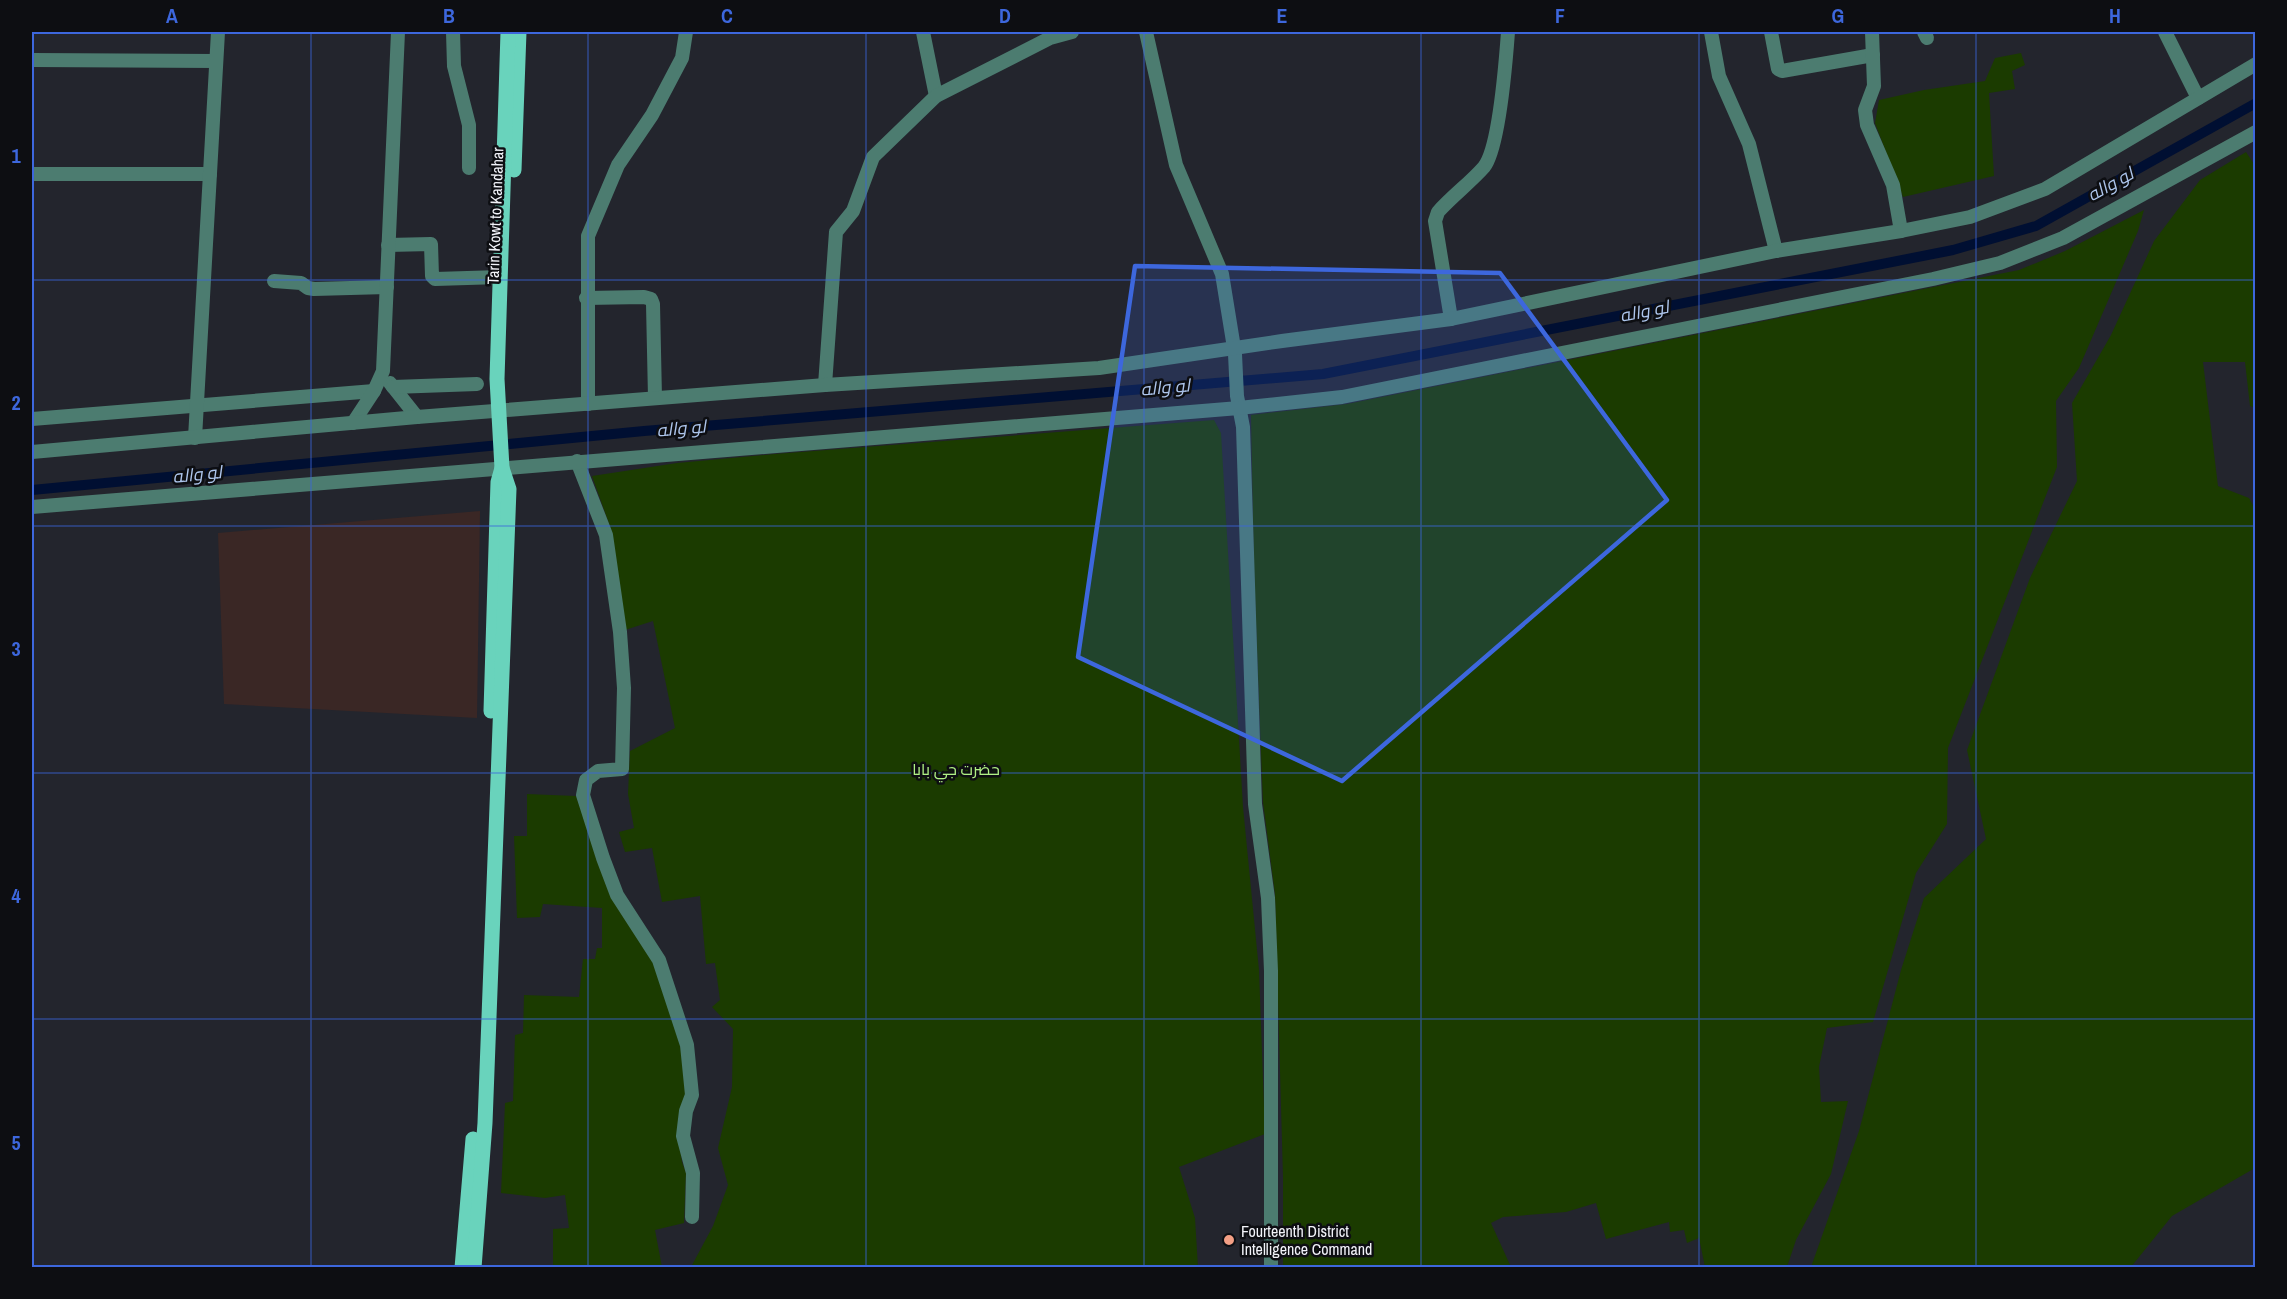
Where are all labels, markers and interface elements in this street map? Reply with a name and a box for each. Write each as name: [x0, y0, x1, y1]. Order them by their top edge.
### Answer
text: A: [166, 2, 178, 29]
text: B: [443, 2, 455, 29]
text: C: [721, 2, 733, 29]
text: D: [999, 2, 1011, 29]
text: E: [1277, 2, 1288, 29]
text: F: [1555, 2, 1565, 29]
text: G: [1832, 2, 1844, 29]
text: H: [2109, 2, 2121, 29]
text: 1: [11, 142, 21, 169]
street label: Tarin Kowt to Kandahar: [482, 146, 508, 285]
water label: لو واله: [2082, 160, 2139, 207]
water label: لو واله: [1617, 294, 1673, 328]
water label: لو واله: [1139, 372, 1193, 402]
text: 2: [11, 389, 21, 416]
water label: لو واله: [655, 413, 709, 443]
water label: لو واله: [171, 459, 225, 489]
text: 3: [11, 635, 21, 662]
park label: حضرت جي بابا: [912, 758, 1000, 783]
text: 4: [11, 882, 21, 909]
text: 5: [11, 1129, 21, 1156]
place label: Fourteenth District Intelligence Command: [1241, 1220, 1372, 1260]
marker: Fourteenth District Intelligence Command: [1222, 1233, 1236, 1247]

